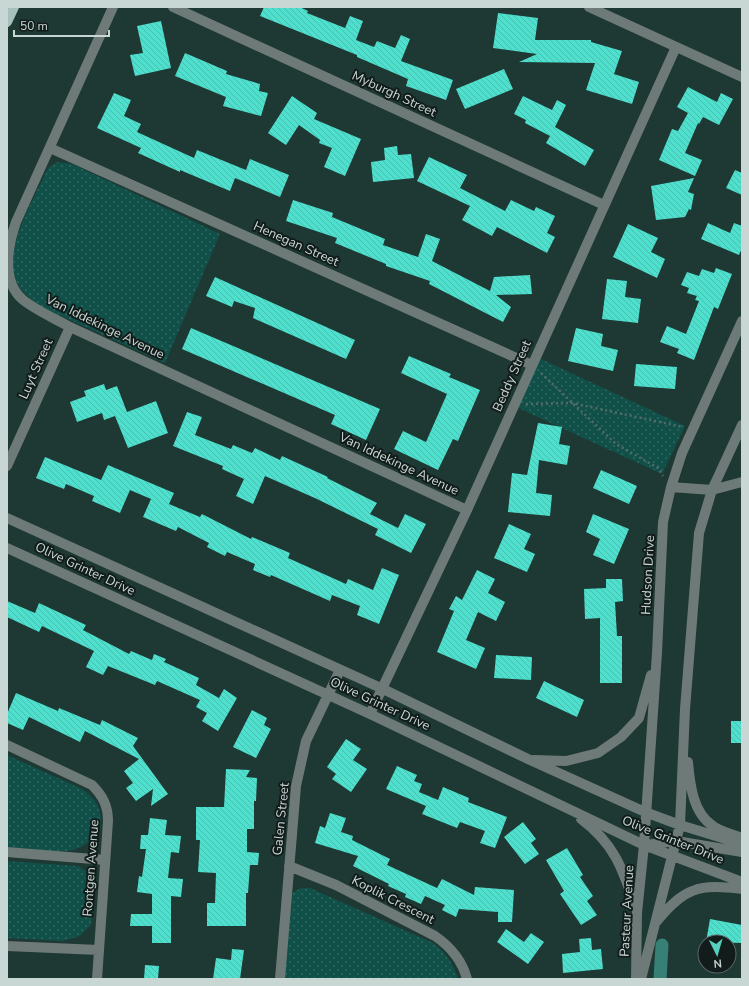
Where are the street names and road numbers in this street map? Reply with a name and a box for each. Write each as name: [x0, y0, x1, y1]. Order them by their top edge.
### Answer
street label: Myburgh Street: [349, 67, 439, 122]
street label: Henegan Street: [250, 217, 342, 271]
street label: Van Iddekinge Avenue: [42, 290, 168, 364]
street label: Luyt Street: [15, 336, 57, 402]
street label: Beddy Street: [488, 337, 536, 415]
street label: Van Iddekinge Avenue: [335, 428, 462, 500]
street label: Hudson Drive: [637, 535, 659, 615]
street label: Olive Grinter Drive: [32, 538, 138, 600]
street label: Olive Grinter Drive: [327, 673, 433, 735]
street label: Galen Street: [268, 781, 294, 856]
street label: Olive Grinter Drive: [619, 811, 727, 869]
street label: Rontgen Avenue: [79, 819, 103, 917]
street label: Pasteur Avenue: [616, 865, 638, 957]
street label: Koplik Crescent: [348, 871, 438, 929]

